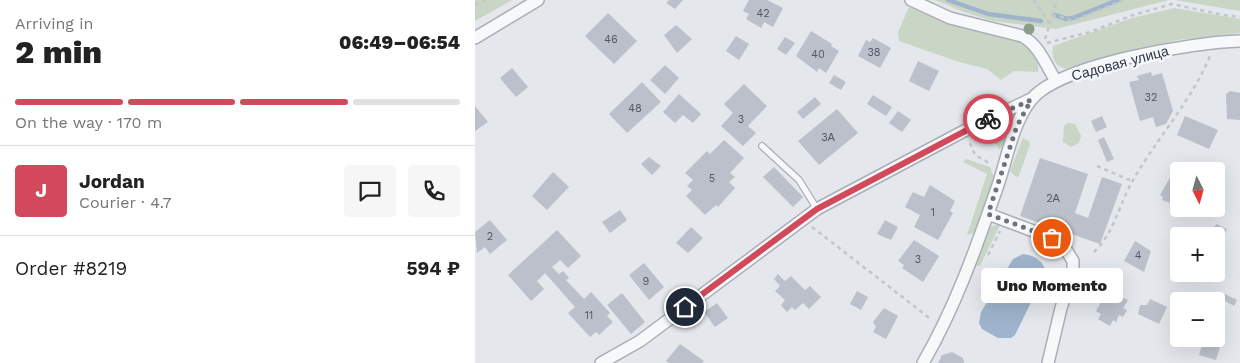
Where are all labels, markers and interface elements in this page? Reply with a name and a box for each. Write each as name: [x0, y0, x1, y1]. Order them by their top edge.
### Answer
house number: 42: [756, 7, 770, 20]
text: Arriving in: [15, 14, 93, 33]
text: 06:49–06:54: [339, 31, 460, 54]
text: 2 min: [15, 33, 102, 71]
house number: 46: [604, 33, 618, 46]
street label: Садовая улица: [1070, 42, 1171, 84]
house number: 38: [867, 46, 881, 59]
house number: 40: [811, 48, 825, 61]
house number: 32: [1145, 91, 1157, 104]
courier: [963, 94, 1013, 144]
house number: 48: [628, 102, 642, 115]
icon: bike: [974, 105, 1002, 133]
text: On the way · 170 m: [15, 113, 162, 132]
house number: 3: [738, 113, 744, 126]
house number: 3А: [821, 131, 836, 144]
north arrow: [1170, 162, 1225, 218]
map controls: [1170, 162, 1225, 347]
button: chat: [344, 165, 396, 217]
button: phone: [408, 165, 460, 217]
text: Jordan: [79, 170, 145, 193]
house number: 5: [709, 172, 715, 185]
text: J: [35, 179, 47, 202]
house number: 2А: [1046, 192, 1061, 205]
text: Courier · 4.7: [79, 193, 172, 212]
house number: 1: [931, 206, 935, 219]
pin: [1031, 217, 1073, 259]
icon: bag: [1038, 224, 1066, 252]
button: +: [1170, 227, 1225, 282]
house number: 2: [487, 230, 493, 243]
house number: 4: [1135, 249, 1142, 262]
house number: 3: [915, 253, 921, 266]
text: Order #8219: [15, 257, 127, 280]
text: 594 ₽: [406, 257, 460, 280]
callout: Uno Momento: [981, 268, 1123, 303]
house number: 9: [643, 275, 650, 288]
text: Uno Momento: [997, 276, 1107, 295]
pin: [664, 286, 706, 328]
button: −: [1170, 292, 1225, 347]
icon: home: [671, 293, 699, 321]
house number: 11: [585, 309, 593, 322]

